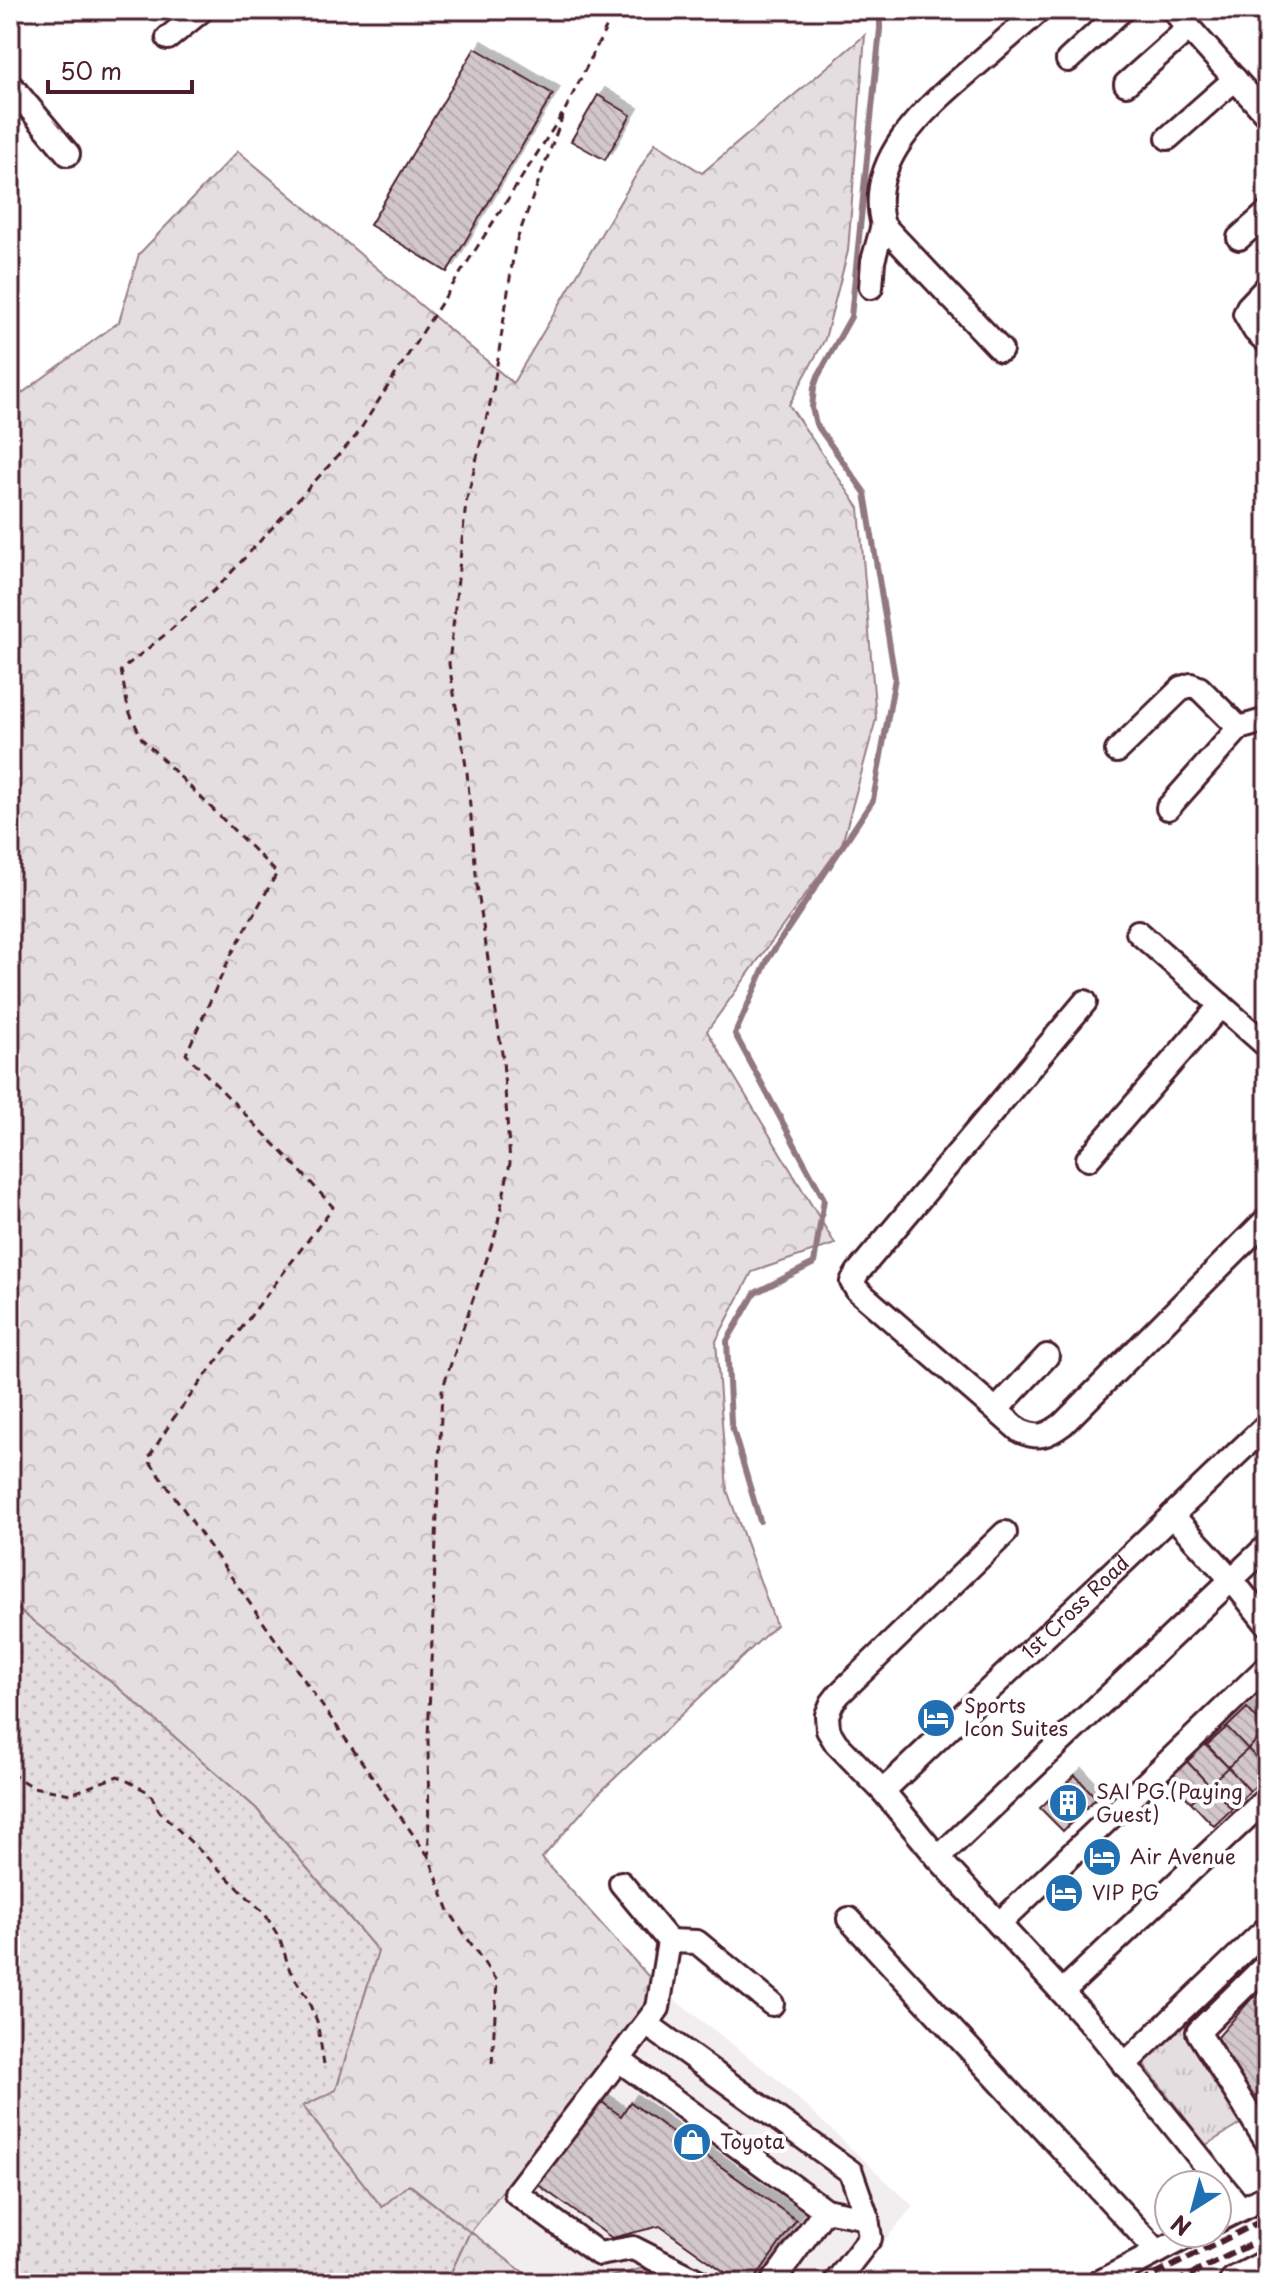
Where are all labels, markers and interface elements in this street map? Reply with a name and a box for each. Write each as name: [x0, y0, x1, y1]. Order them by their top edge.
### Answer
scale bar: [48, 44, 192, 94]
text: 50 m: [60, 52, 122, 88]
street label: 1st Cross Road: [1014, 1548, 1135, 1665]
place label: Sports Icon Suites: [964, 1690, 1068, 1743]
hotel icon: Sports Icon Suites: [915, 1697, 957, 1739]
place label: SAI PG.(Paying Guest): [1096, 1776, 1243, 1829]
building icon: SAI PG.(Paying Guest): [1047, 1782, 1089, 1824]
hotel icon: Air Avenue: [1081, 1836, 1123, 1878]
place label: Air Avenue: [1130, 1841, 1236, 1871]
hotel icon: VIP PG: [1043, 1872, 1085, 1914]
place label: VIP PG: [1092, 1877, 1159, 1907]
shop icon: Toyota: [671, 2121, 713, 2163]
place label: Toyota: [720, 2126, 785, 2156]
north arrow: [1153, 2169, 1233, 2249]
text: N: [1164, 2208, 1197, 2245]

